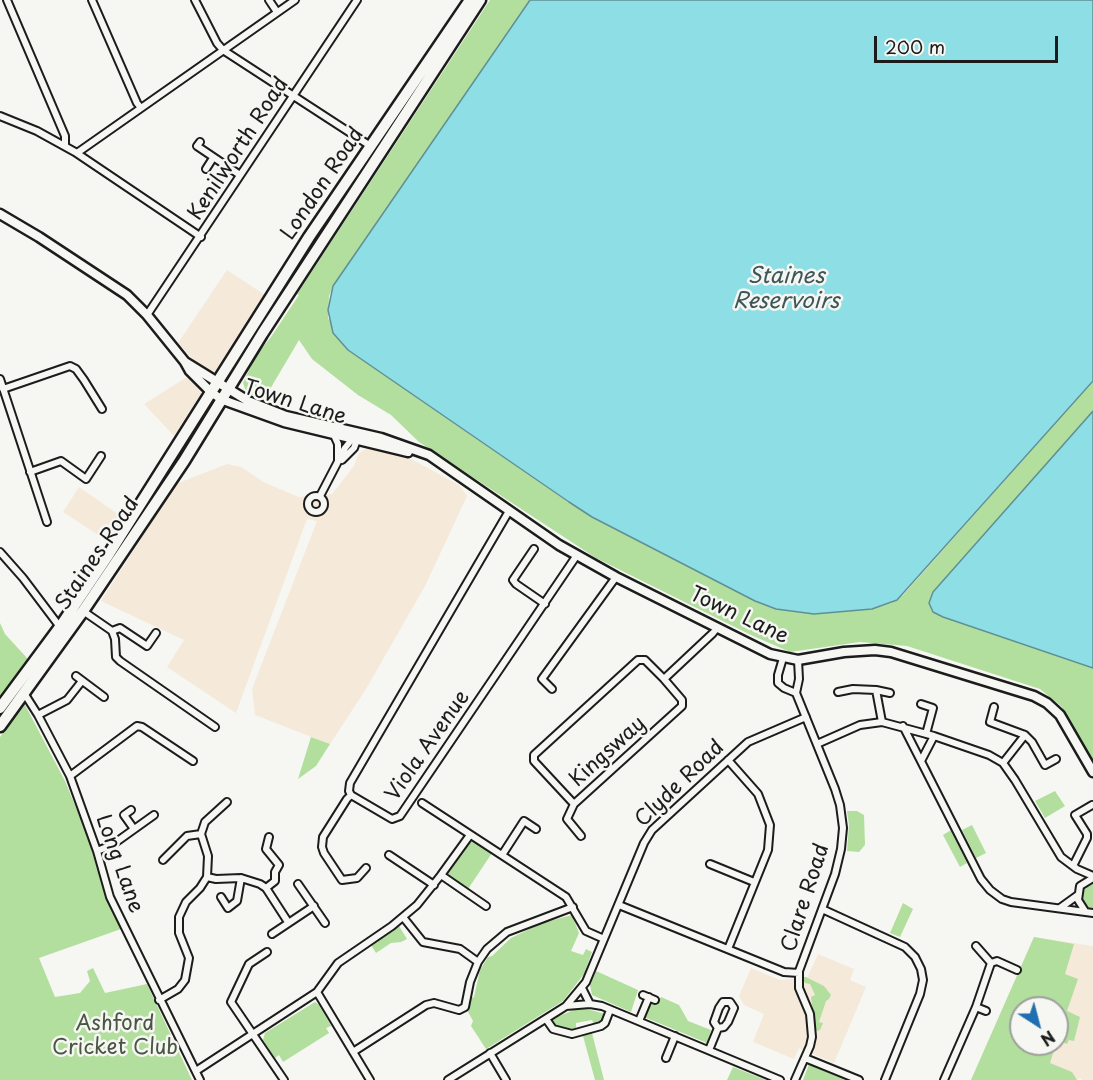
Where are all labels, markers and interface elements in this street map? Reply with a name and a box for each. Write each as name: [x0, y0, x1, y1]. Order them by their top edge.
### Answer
scale bar: [877, 24, 1062, 62]
text: 200 m: [885, 33, 945, 60]
street label: Kenilworth Road: [183, 73, 295, 225]
street label: London Road: [276, 123, 370, 245]
water label: Staines Reservoirs: [733, 264, 839, 316]
street label: Town Lane: [241, 375, 349, 431]
street label: Staines Road: [51, 493, 145, 615]
street label: Town Lane: [686, 582, 792, 650]
street label: Viola Avenue: [381, 686, 475, 806]
street label: Kingsway: [565, 711, 651, 793]
street label: Clyde Road: [630, 735, 730, 833]
street label: Long Lane: [90, 811, 148, 917]
street label: Clare Road: [777, 841, 835, 955]
north arrow: [1009, 996, 1069, 1056]
park label: Ashford Cricket Club: [52, 1011, 178, 1061]
text: N: [1036, 1026, 1061, 1052]

